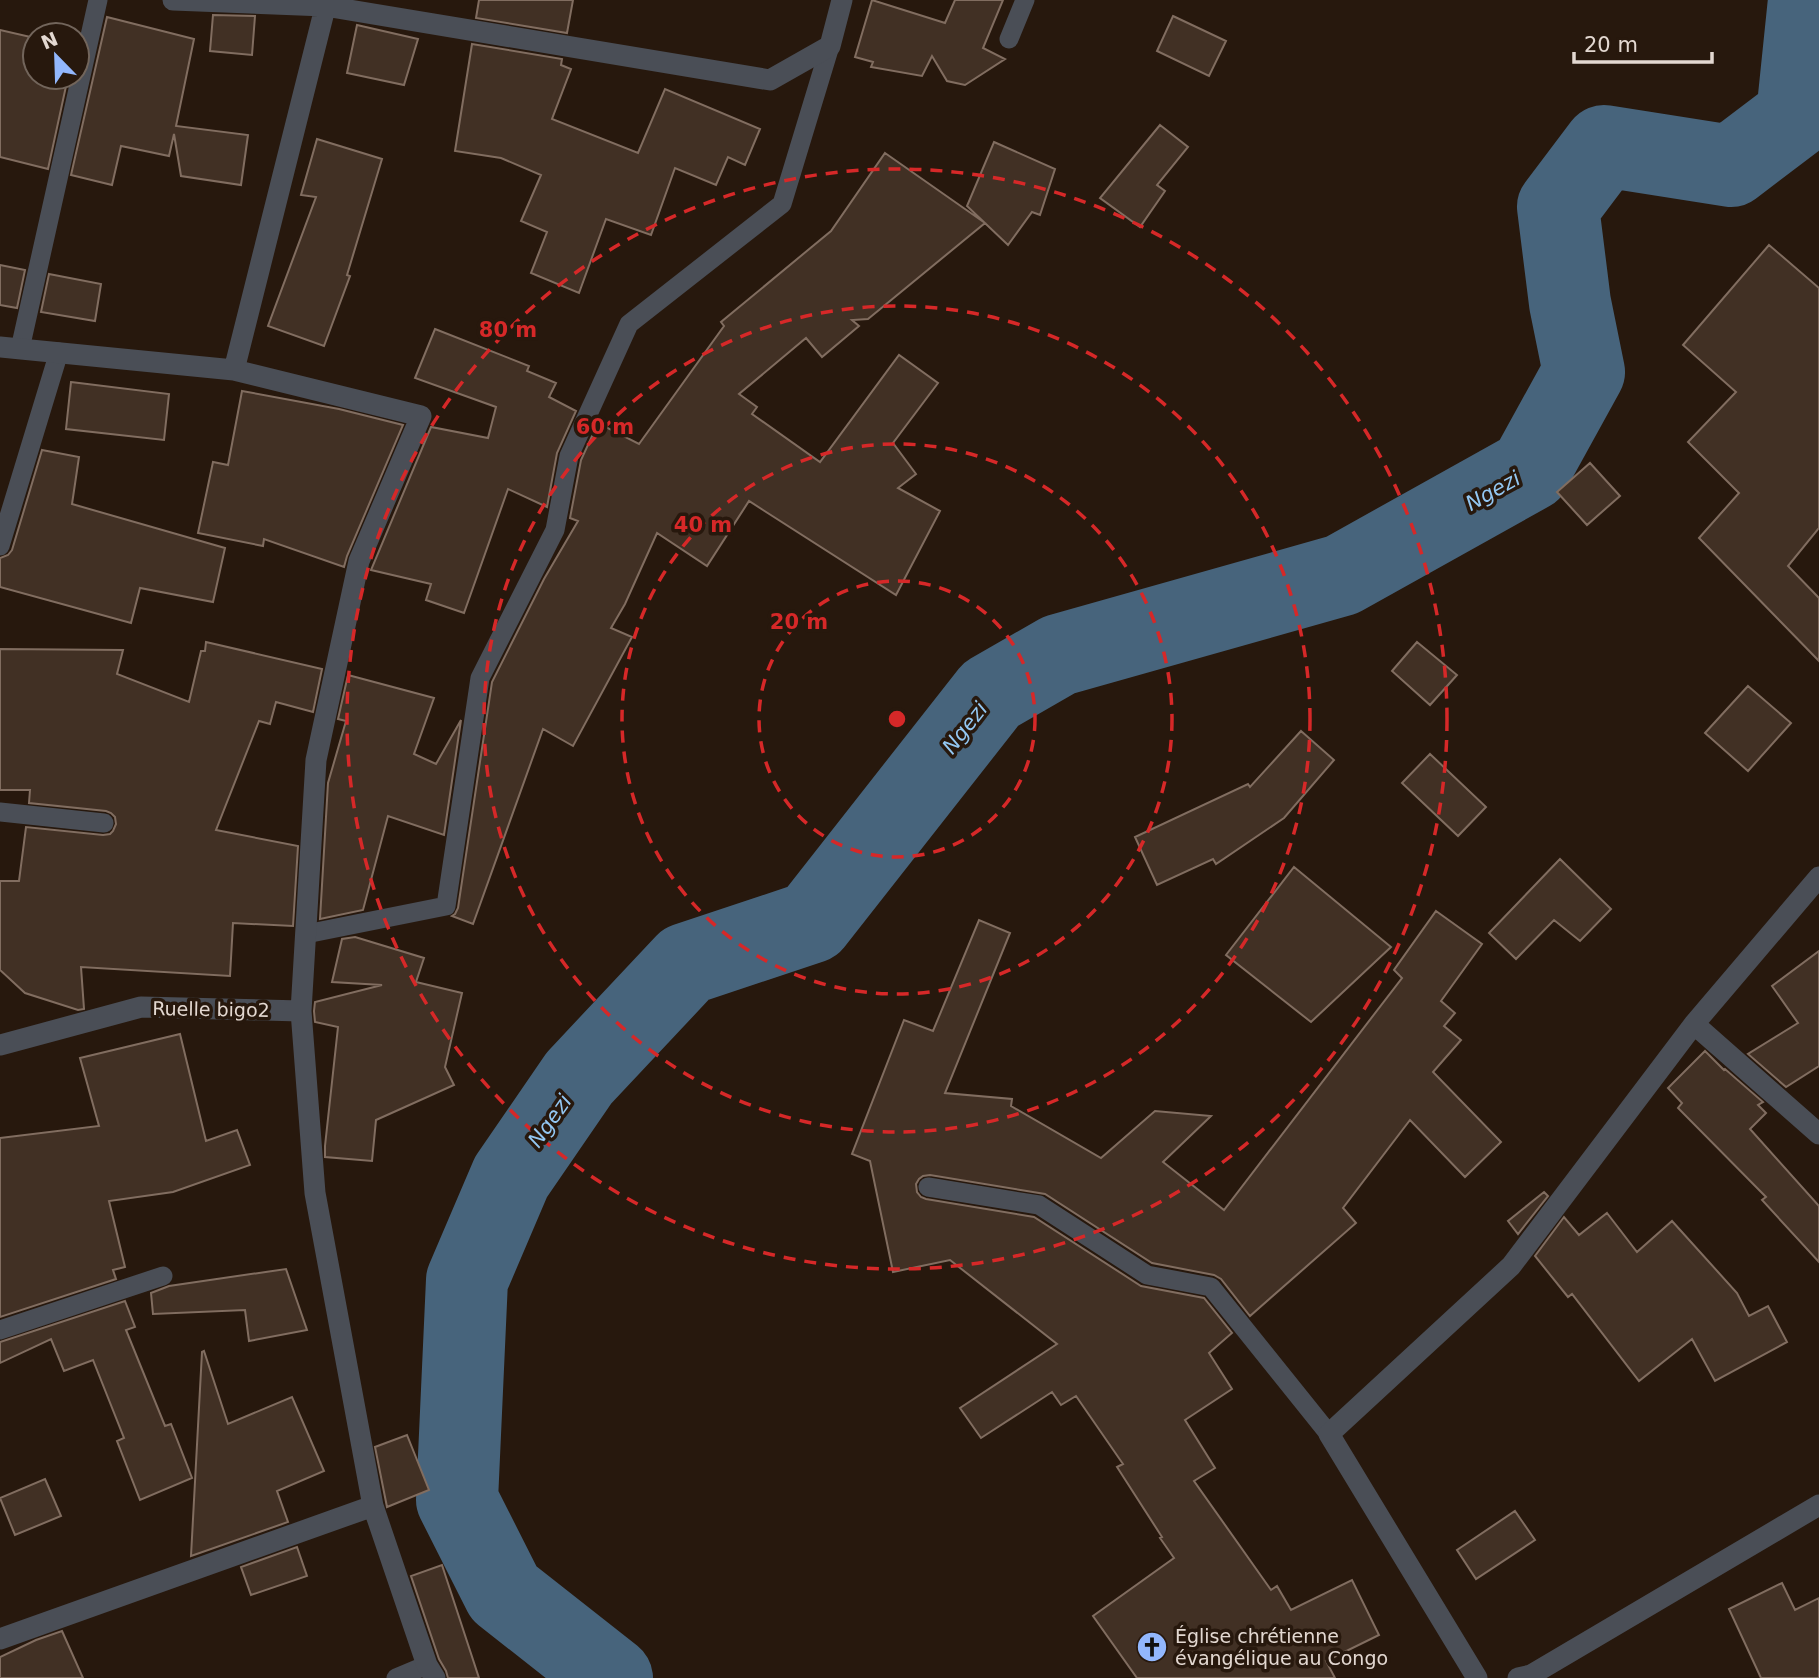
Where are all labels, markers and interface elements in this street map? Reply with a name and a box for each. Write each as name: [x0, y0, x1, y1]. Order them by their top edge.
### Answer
north arrow: [21, 21, 91, 91]
scale bar: [1574, 21, 1712, 65]
text: N: [38, 27, 61, 54]
text: 20 m: [1584, 33, 1638, 57]
text: 80 m: [479, 318, 537, 342]
text: 60 m: [576, 415, 634, 439]
water label: Ngezi: [1461, 466, 1525, 516]
text: 40 m: [674, 513, 732, 537]
text: 20 m: [770, 610, 828, 634]
water label: Ngezi: [937, 697, 993, 759]
centre of rings: [885, 707, 909, 731]
street label: Ruelle bigo2: [152, 997, 270, 1021]
water label: Ngezi: [523, 1090, 577, 1152]
place label: Église chrétienne évangélique au Congo: [1175, 1625, 1388, 1669]
church icon: Église chrétienne évangélique au Congo: [1135, 1630, 1169, 1664]

